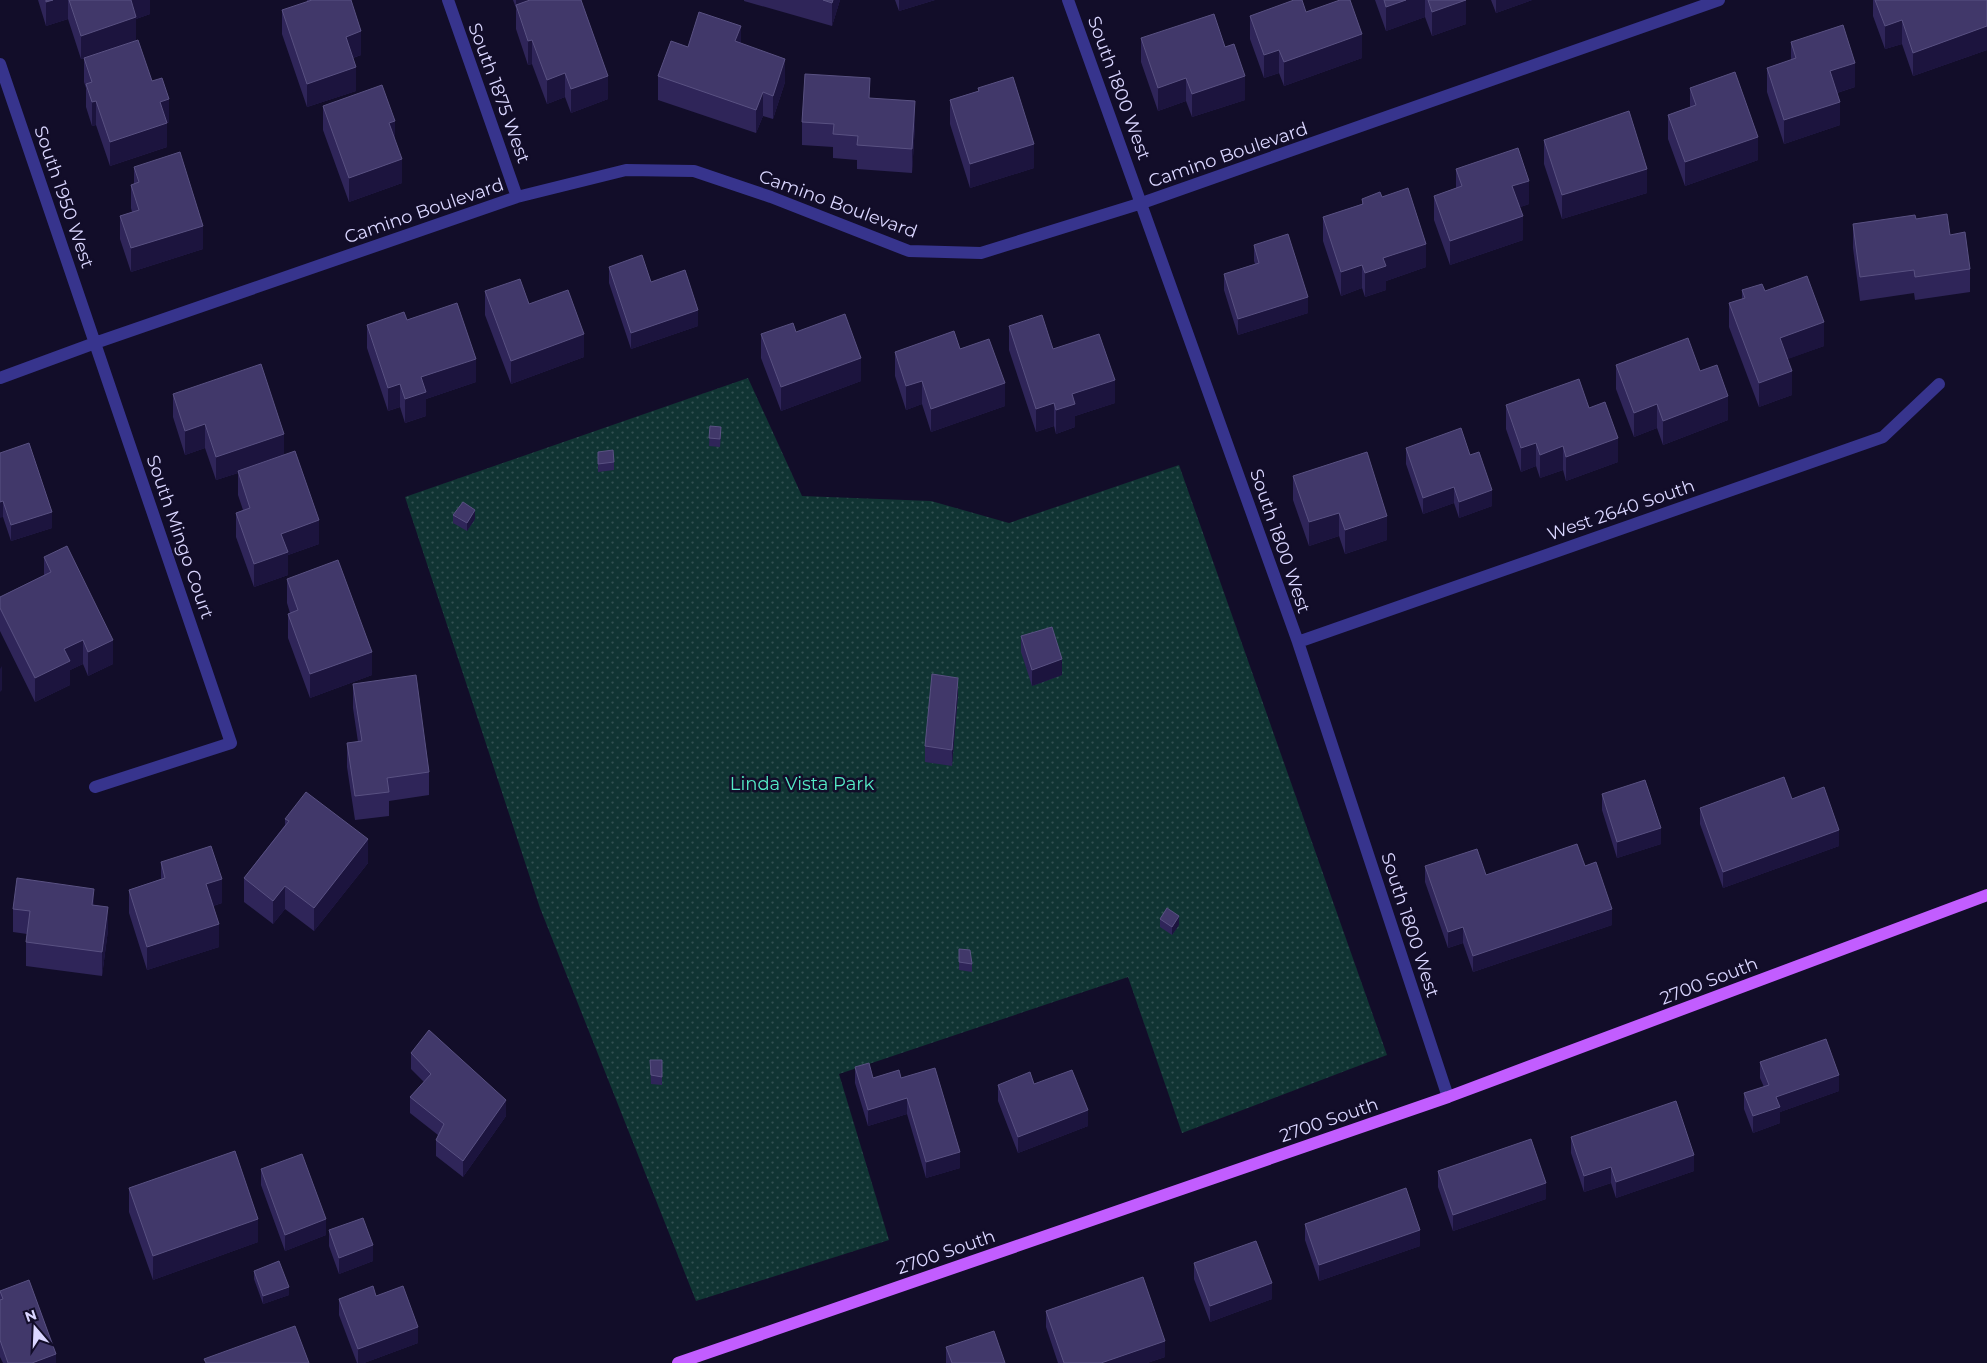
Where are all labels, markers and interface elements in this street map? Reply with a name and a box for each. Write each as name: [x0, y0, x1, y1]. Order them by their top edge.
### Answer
street label: South 1800 West: [1083, 13, 1155, 163]
street label: South 1875 West: [463, 20, 535, 166]
street label: Camino Boulevard: [1145, 117, 1311, 193]
street label: South 1950 West: [29, 123, 99, 271]
street label: Camino Boulevard: [756, 165, 920, 243]
street label: Camino Boulevard: [341, 173, 507, 249]
street label: South Mingo Court: [142, 452, 218, 622]
street label: South 1800 West: [1245, 466, 1315, 616]
street label: West 2640 South: [1544, 474, 1698, 546]
park label: Linda Vista Park: [730, 773, 874, 795]
street label: South 1800 West: [1376, 850, 1444, 1000]
street label: 2700 South: [1657, 952, 1761, 1010]
street label: 2700 South: [1277, 1093, 1381, 1147]
street label: 2700 South: [894, 1225, 998, 1279]
north arrow: [10, 1303, 60, 1353]
text: N: [22, 1305, 39, 1326]

